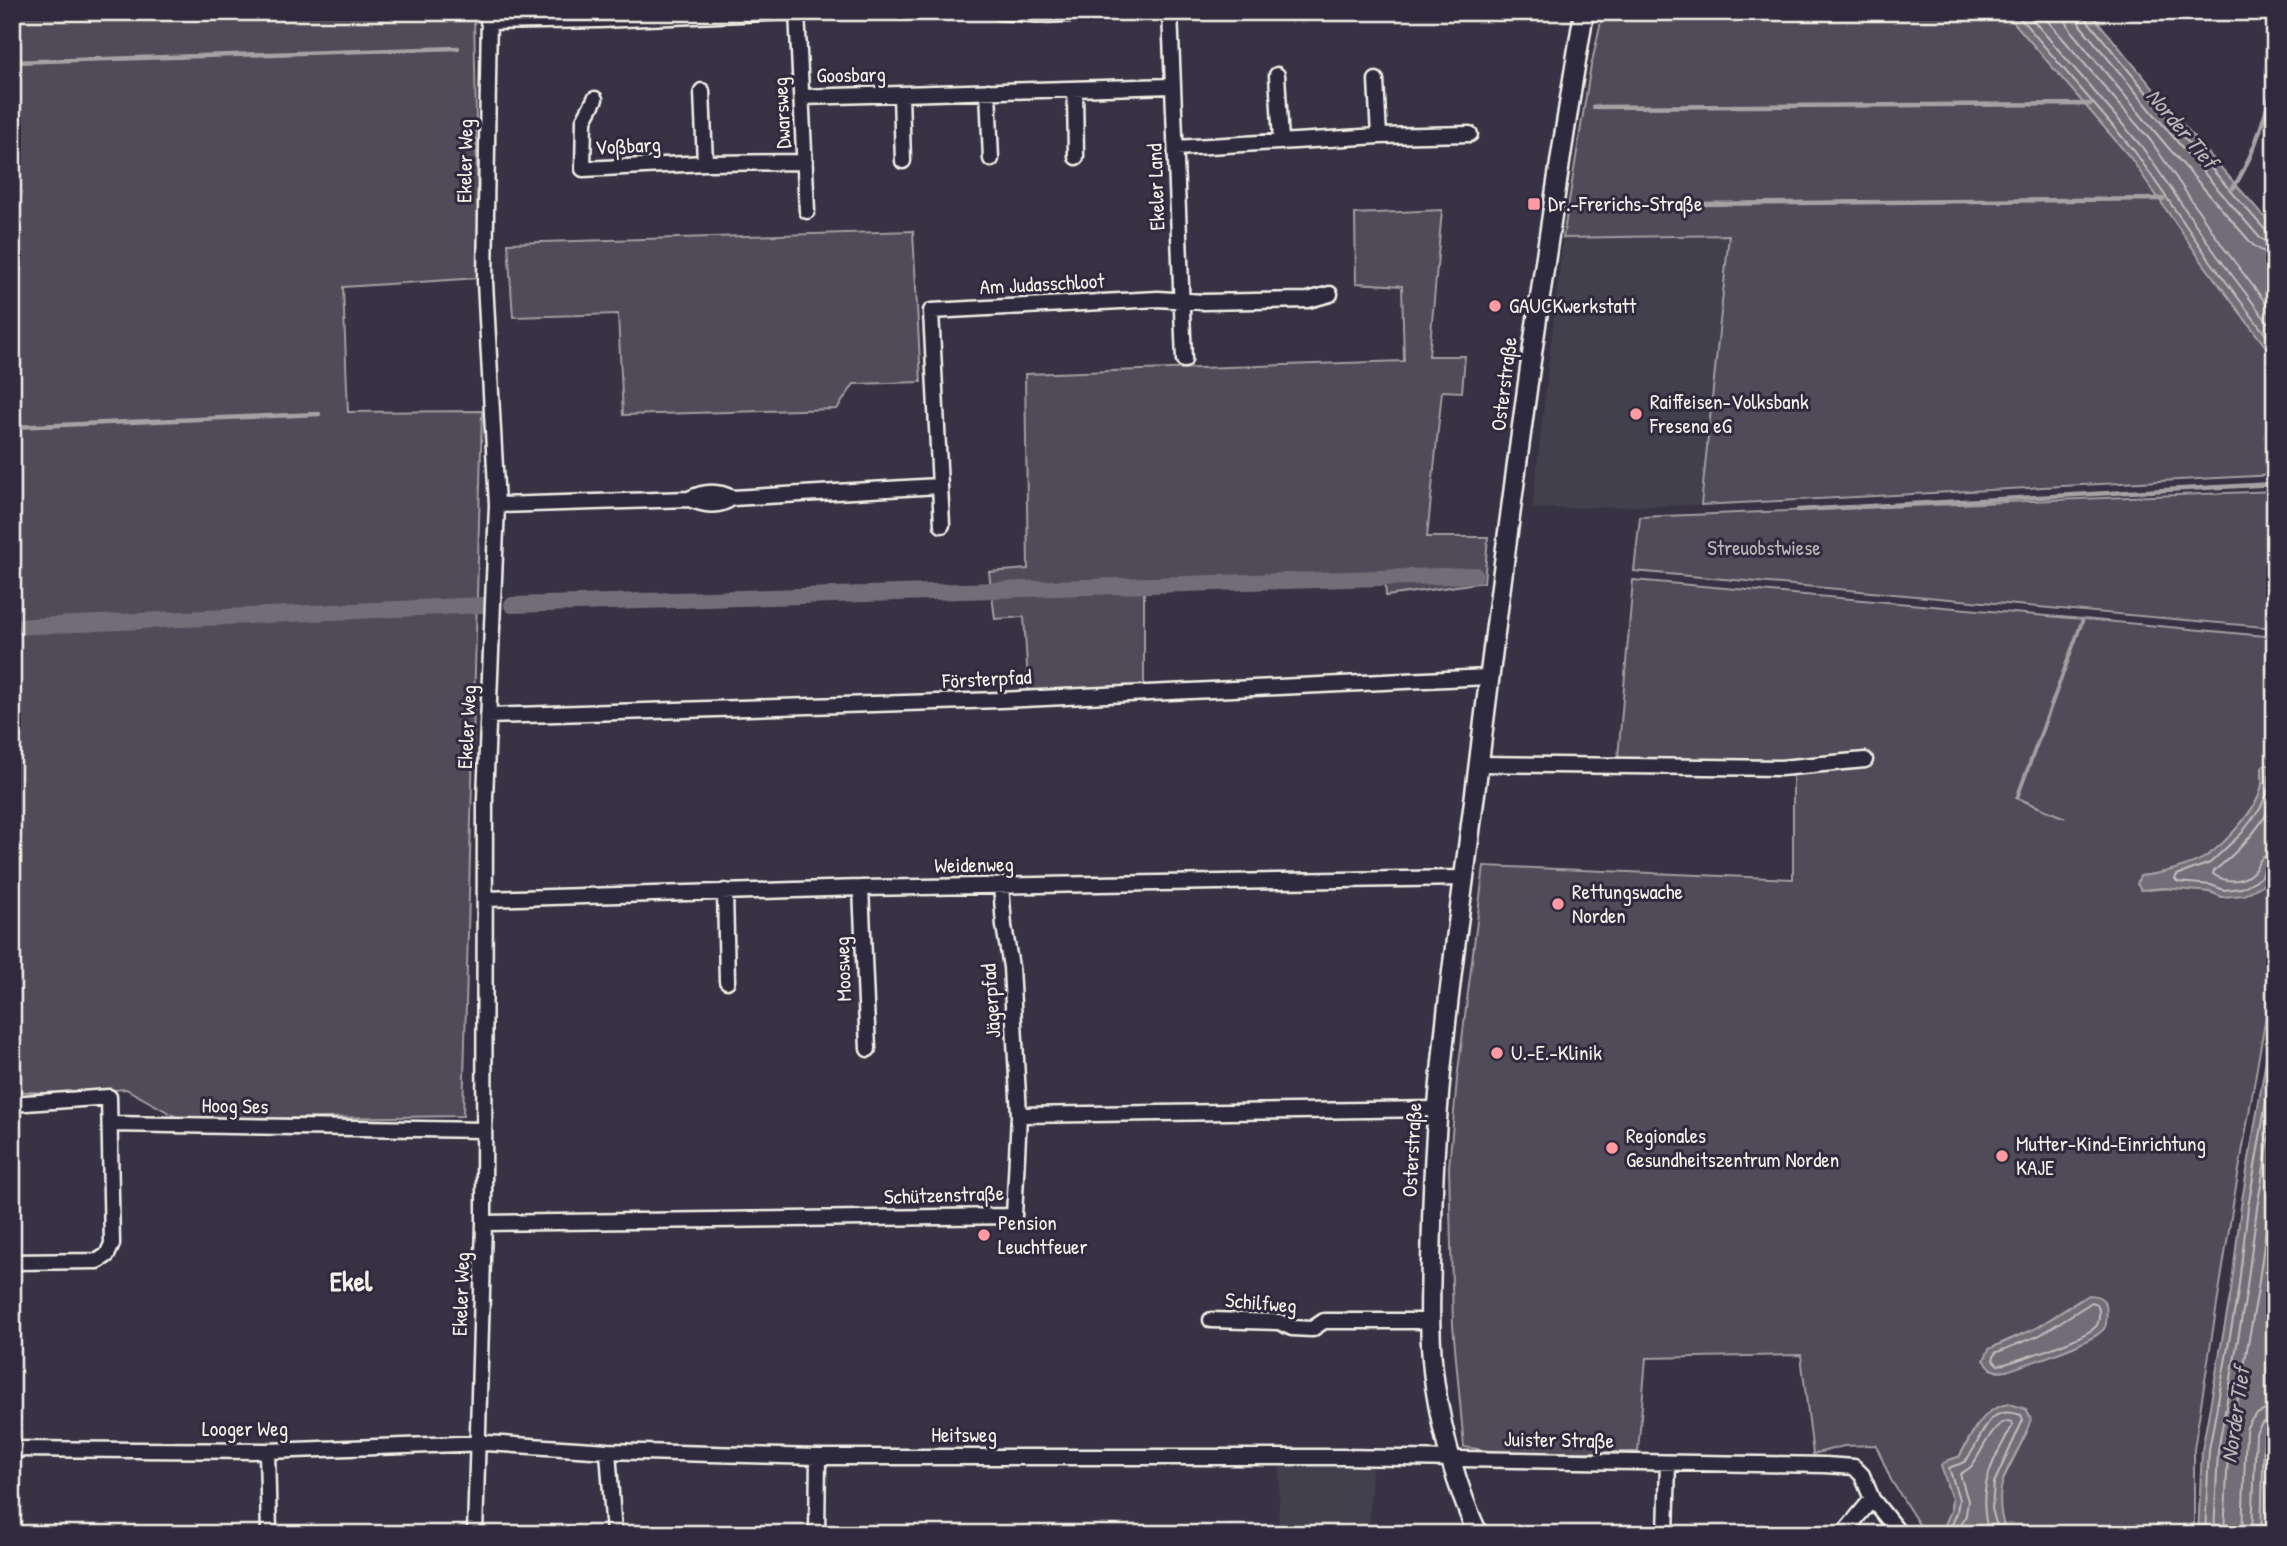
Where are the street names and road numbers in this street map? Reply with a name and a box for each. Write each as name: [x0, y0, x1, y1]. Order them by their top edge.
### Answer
street label: Goosbarg: [816, 59, 886, 90]
street label: Dwarsweg: [765, 77, 798, 150]
street label: Ekeler Weg: [449, 119, 480, 203]
street label: Voßbarg: [594, 129, 662, 162]
street label: Ekeler Land: [1139, 143, 1172, 231]
street label: Am Judasschloot: [979, 266, 1106, 301]
street label: Osterstraße: [1483, 335, 1524, 433]
street label: Försterpfad: [941, 662, 1032, 695]
street label: Ekeler Weg: [450, 684, 483, 770]
street label: Weidenweg: [934, 849, 1014, 880]
street label: Moosweg: [827, 936, 858, 1002]
street label: Jägerpfad: [973, 963, 1008, 1039]
street label: Hoog Ses: [201, 1090, 269, 1121]
street label: Osterstraße: [1395, 1102, 1428, 1198]
street label: Schützenstraße: [883, 1178, 1005, 1211]
street label: Ekeler Weg: [445, 1252, 476, 1336]
street label: Schilfweg: [1224, 1285, 1298, 1320]
street label: Looger Weg: [202, 1414, 288, 1443]
street label: Heitsweg: [931, 1420, 997, 1449]
street label: Juister Straße: [1504, 1424, 1614, 1455]

